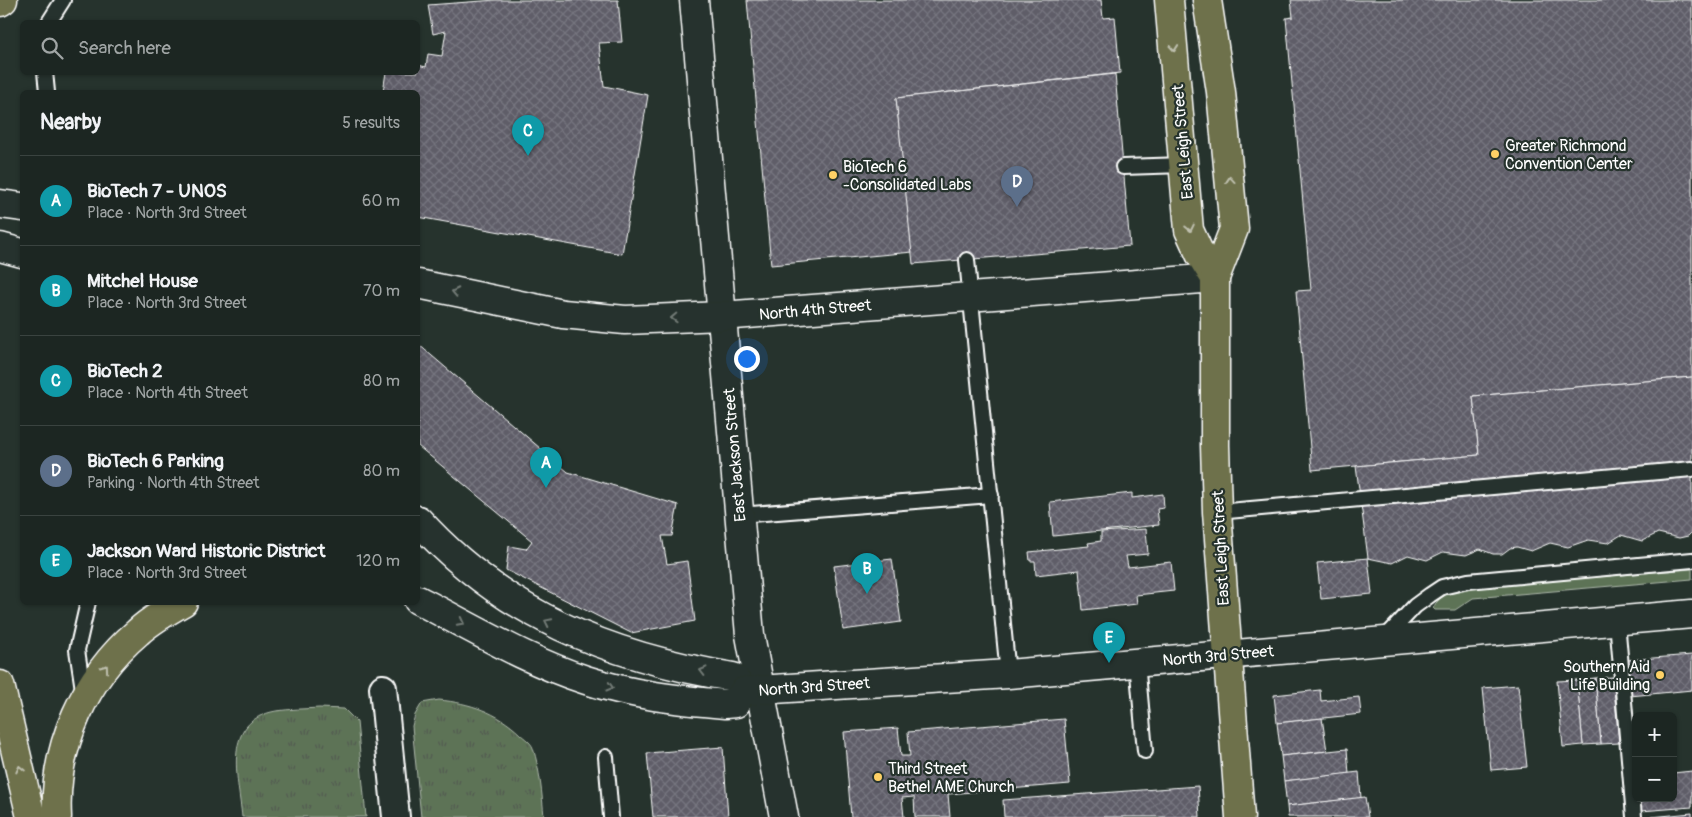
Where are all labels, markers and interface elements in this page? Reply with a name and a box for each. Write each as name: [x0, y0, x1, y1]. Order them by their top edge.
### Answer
search box: [20, 20, 420, 75]
icon: search: [38, 34, 66, 62]
text: Search here: [78, 36, 171, 60]
one-way arrow: [1169, 45, 1180, 53]
street label: East Leigh Street: [1168, 83, 1198, 200]
text: Nearby: [40, 109, 101, 136]
text: 5 results: [342, 113, 400, 133]
pin: C: [512, 115, 544, 156]
place label: Greater Richmond Convention Center: [1505, 136, 1633, 174]
marker: Greater Richmond Convention Center: [1489, 148, 1501, 160]
place label: BioTech 6 -Consolidated Labs: [843, 157, 971, 195]
pin: D: [1001, 166, 1033, 207]
marker: BioTech 6 -Consolidated Labs: [827, 169, 839, 181]
one-way arrow: [1224, 176, 1235, 184]
text: BioTech 7 - UNOS: [87, 179, 227, 203]
text: A: [51, 191, 61, 211]
text: 60 m: [362, 191, 400, 211]
text: Place · North 3rd Street: [87, 203, 247, 223]
one-way arrow: [1185, 223, 1195, 232]
text: Mitchel House: [87, 269, 198, 293]
text: B: [51, 281, 61, 301]
text: 70 m: [363, 281, 400, 301]
one-way arrow: [451, 287, 460, 298]
text: Place · North 3rd Street: [87, 293, 247, 313]
street label: North 4th Street: [758, 295, 873, 325]
one-way arrow: [669, 313, 677, 324]
your location: [734, 346, 760, 372]
text: BioTech 2: [87, 359, 163, 383]
text: C: [51, 371, 61, 391]
text: 80 m: [363, 371, 400, 391]
text: Place · North 4th Street: [87, 383, 248, 403]
street label: East Jackson Street: [719, 387, 751, 523]
pin: A: [530, 447, 562, 488]
text: BioTech 6 Parking: [87, 449, 224, 473]
text: D: [51, 461, 61, 481]
text: 80 m: [363, 461, 400, 481]
text: Parking · North 4th Street: [87, 473, 260, 493]
street label: East Leigh Street: [1208, 489, 1234, 606]
text: Jackson Ward Historic District: [87, 539, 325, 563]
text: E: [52, 551, 60, 571]
text: 120 m: [356, 551, 400, 571]
pin: B: [851, 553, 883, 594]
text: Place · North 3rd Street: [87, 563, 247, 583]
one-way arrow: [456, 616, 465, 626]
one-way arrow: [545, 618, 554, 628]
pin: E: [1093, 622, 1125, 663]
street label: North 3rd Street: [1162, 641, 1275, 671]
place label: Southern Aid Life Building: [1563, 657, 1650, 695]
one-way arrow: [99, 664, 108, 673]
one-way arrow: [698, 666, 707, 677]
marker: Southern Aid Life Building: [1654, 669, 1666, 681]
street label: North 3rd Street: [758, 673, 871, 701]
one-way arrow: [605, 681, 613, 691]
map controls: [1632, 712, 1677, 802]
button: +: [1632, 712, 1677, 757]
button: −: [1632, 757, 1677, 802]
place label: Third Street Bethel AME Church: [888, 759, 1015, 797]
one-way arrow: [15, 765, 26, 774]
marker: Third Street Bethel AME Church: [872, 771, 884, 783]

